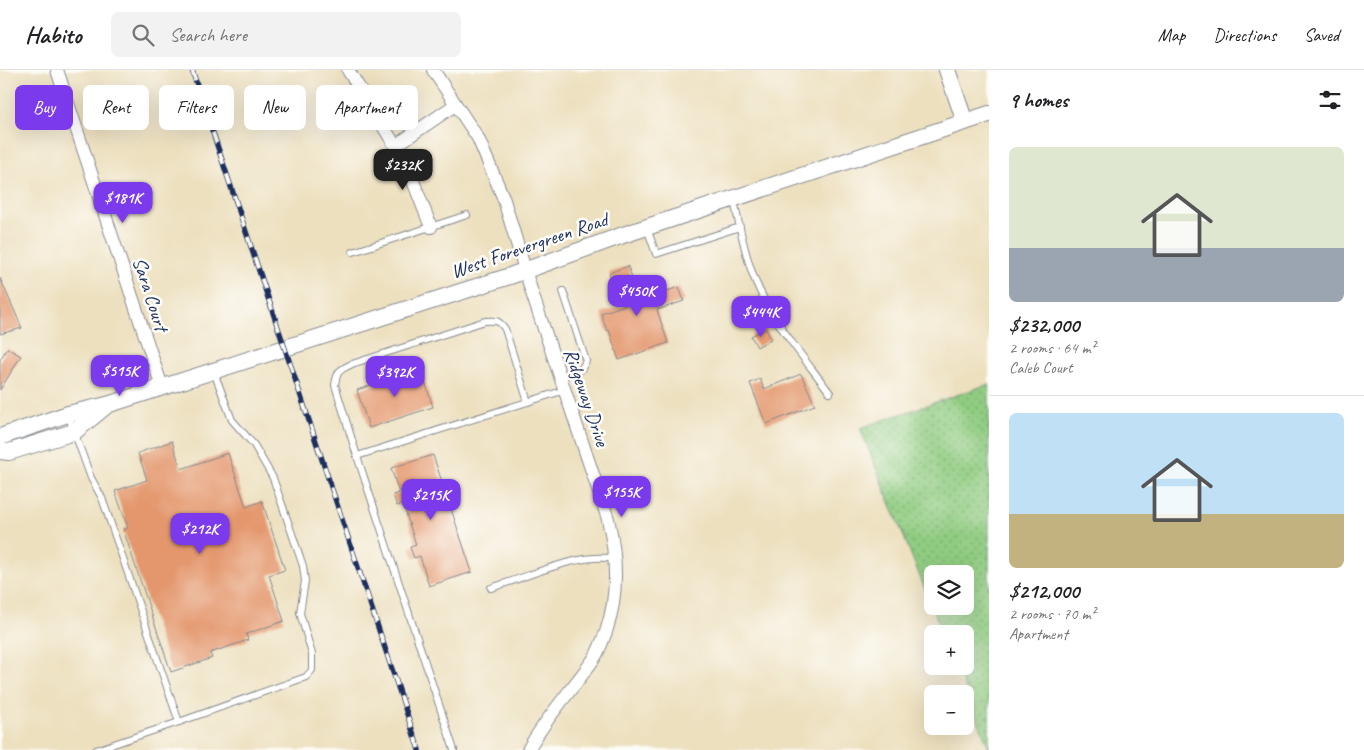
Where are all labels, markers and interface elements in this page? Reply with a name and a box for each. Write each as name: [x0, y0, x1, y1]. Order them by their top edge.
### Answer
search box: [111, 12, 461, 57]
text: Habito: [25, 20, 81, 50]
icon: search: [129, 21, 157, 49]
text: Search here: [169, 23, 247, 47]
text: Map: [1158, 24, 1185, 46]
text: Directions: [1213, 24, 1276, 46]
text: Saved: [1304, 24, 1339, 46]
chip: Buy: [15, 85, 73, 130]
chip: Rent: [83, 85, 149, 130]
chip: Filters: [159, 85, 234, 130]
chip: New: [244, 85, 306, 130]
chip: Apartment: [316, 85, 418, 130]
icon: filters: [1316, 86, 1344, 114]
text: 9 homes: [1009, 87, 1068, 113]
pin: $232K: [368, 148, 438, 191]
text: $232K: [385, 155, 421, 175]
icon: home: [1132, 180, 1222, 270]
pin: $181K: [88, 182, 158, 224]
text: $181K: [105, 188, 141, 208]
street label: West Forevergreen Road: [448, 206, 614, 284]
street label: Sara Court: [127, 254, 175, 337]
pin: $450K: [602, 274, 672, 317]
text: $450K: [619, 281, 655, 301]
pin: $444K: [726, 296, 796, 338]
text: $444K: [743, 302, 779, 322]
text: $232,000: [1009, 312, 1079, 338]
text: 2 rooms · 64 m²: [1009, 338, 1095, 358]
street label: Ridgeway Drive: [558, 345, 615, 451]
pin: $515K: [85, 354, 155, 397]
pin: $392K: [360, 356, 430, 398]
text: Caleb Court: [1009, 358, 1073, 378]
text: $515K: [102, 361, 138, 381]
text: $392K: [377, 362, 413, 382]
icon: home: [1132, 445, 1222, 535]
pin: $155K: [587, 476, 657, 518]
pin: $215K: [396, 478, 466, 521]
text: $155K: [604, 482, 640, 502]
text: $215K: [413, 485, 449, 505]
pin: $212K: [165, 512, 235, 555]
text: $212K: [182, 519, 218, 539]
map controls: [924, 565, 974, 735]
button: layers: [924, 565, 974, 615]
text: $212,000: [1009, 578, 1079, 604]
text: 2 rooms · 70 m²: [1009, 604, 1095, 624]
text: Apartment: [1009, 624, 1068, 644]
button: +: [924, 625, 974, 675]
button: −: [924, 685, 974, 735]

